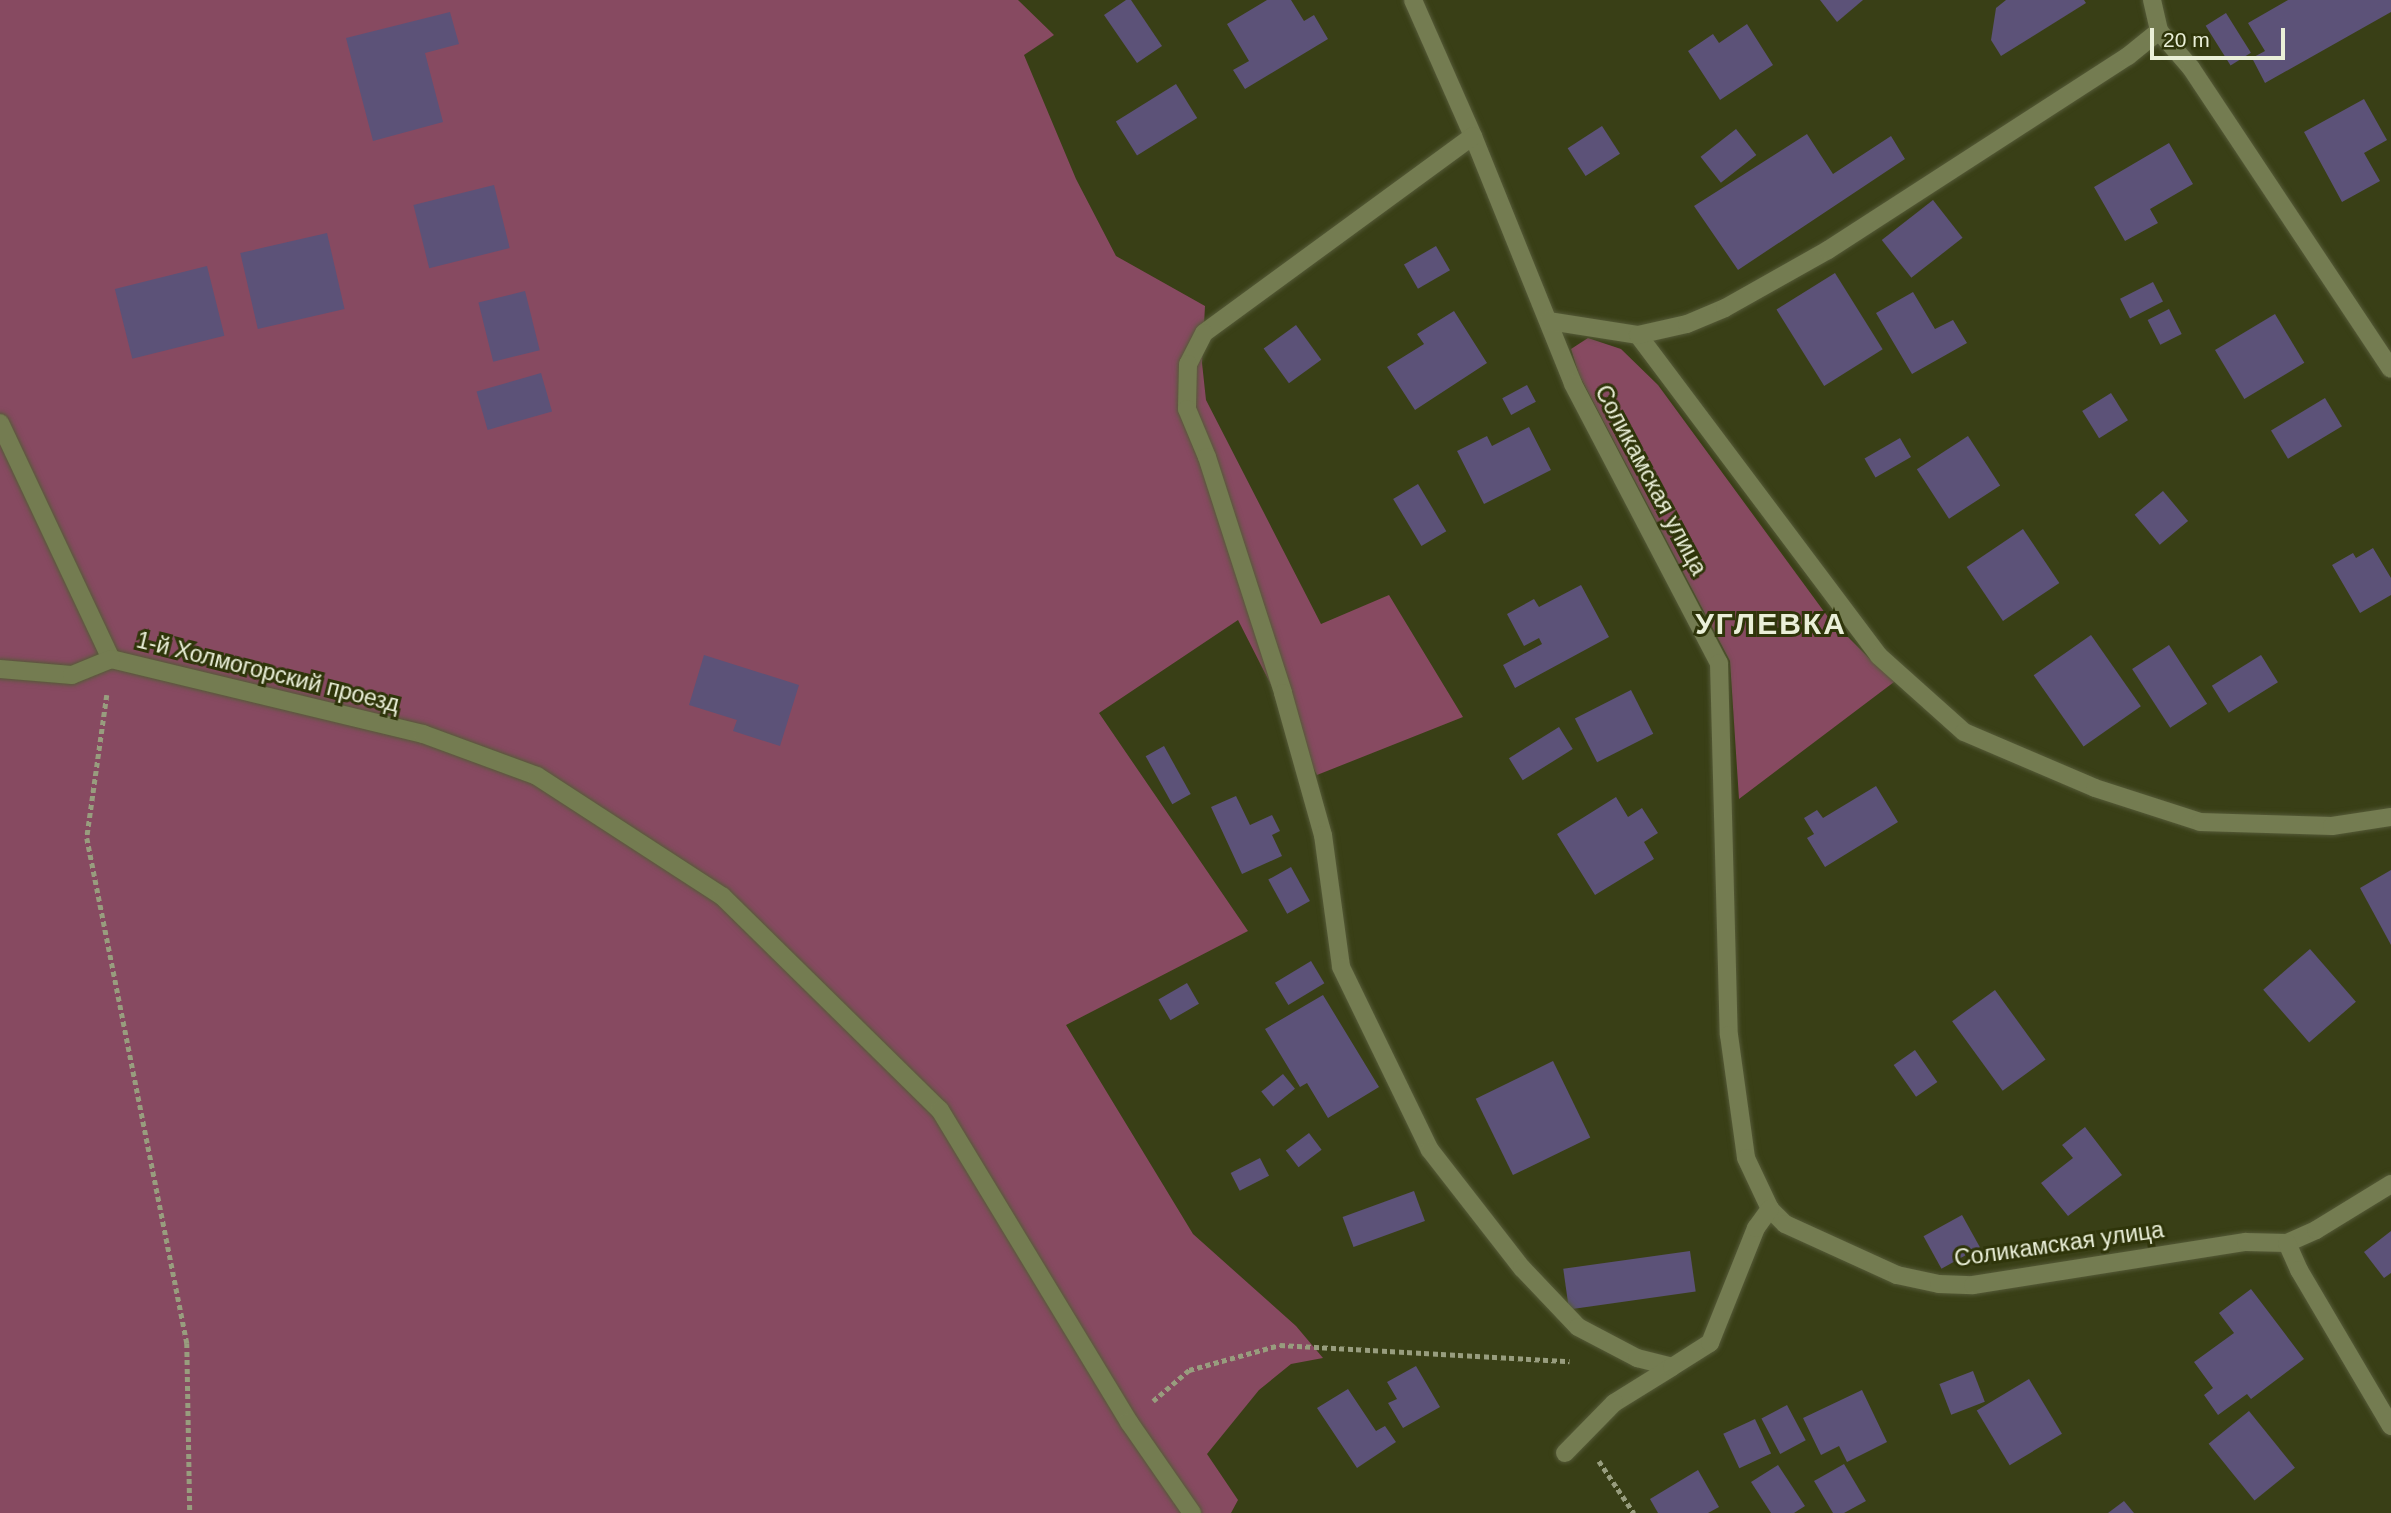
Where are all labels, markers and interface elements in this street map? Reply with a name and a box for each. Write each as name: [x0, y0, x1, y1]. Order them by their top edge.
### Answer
scale bar: [2153, 14, 2288, 58]
text: 20 m: [2163, 28, 2210, 51]
street label: Соликамская улица: [1589, 380, 1713, 580]
district label: УГЛЕВКА: [1696, 606, 1846, 642]
street label: 1-й Холмогорский проезд: [134, 626, 402, 718]
street label: Соликамская улица: [1952, 1216, 2166, 1272]

